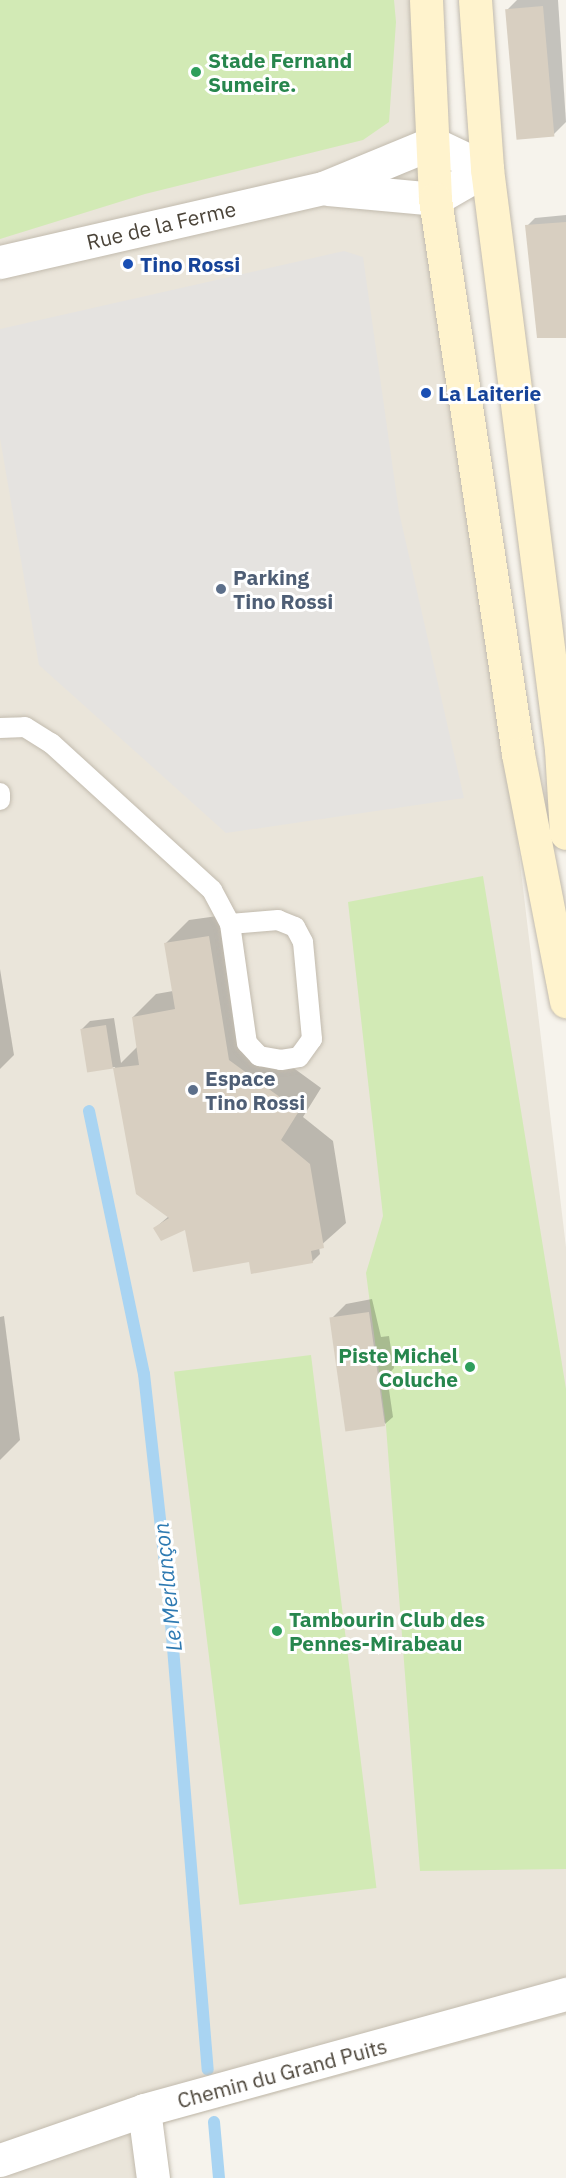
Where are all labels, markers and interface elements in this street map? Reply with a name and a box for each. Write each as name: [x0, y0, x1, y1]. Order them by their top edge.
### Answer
place label: Stade Fernand Sumeire.: [208, 47, 352, 97]
marker: Stade Fernand Sumeire.: [189, 65, 203, 79]
street label: Rue de la Ferme: [84, 196, 238, 254]
place label: Tino Rossi: [140, 251, 240, 277]
marker: Tino Rossi: [121, 257, 135, 271]
place label: La Laiterie: [438, 380, 541, 406]
marker: La Laiterie: [419, 386, 433, 400]
place label: Parking Tino Rossi: [233, 564, 333, 614]
marker: Parking Tino Rossi: [214, 582, 228, 596]
place label: Espace Tino Rossi: [205, 1065, 305, 1115]
marker: Espace Tino Rossi: [186, 1083, 200, 1097]
place label: Piste Michel Coluche: [338, 1342, 458, 1392]
marker: Piste Michel Coluche: [463, 1360, 477, 1374]
water label: Le Merlançon: [147, 1521, 187, 1653]
place label: Tambourin Club des Pennes-Mirabeau: [289, 1606, 485, 1656]
marker: Tambourin Club des Pennes-Mirabeau: [270, 1624, 284, 1638]
street label: Chemin du Grand Puits: [174, 2033, 390, 2113]

